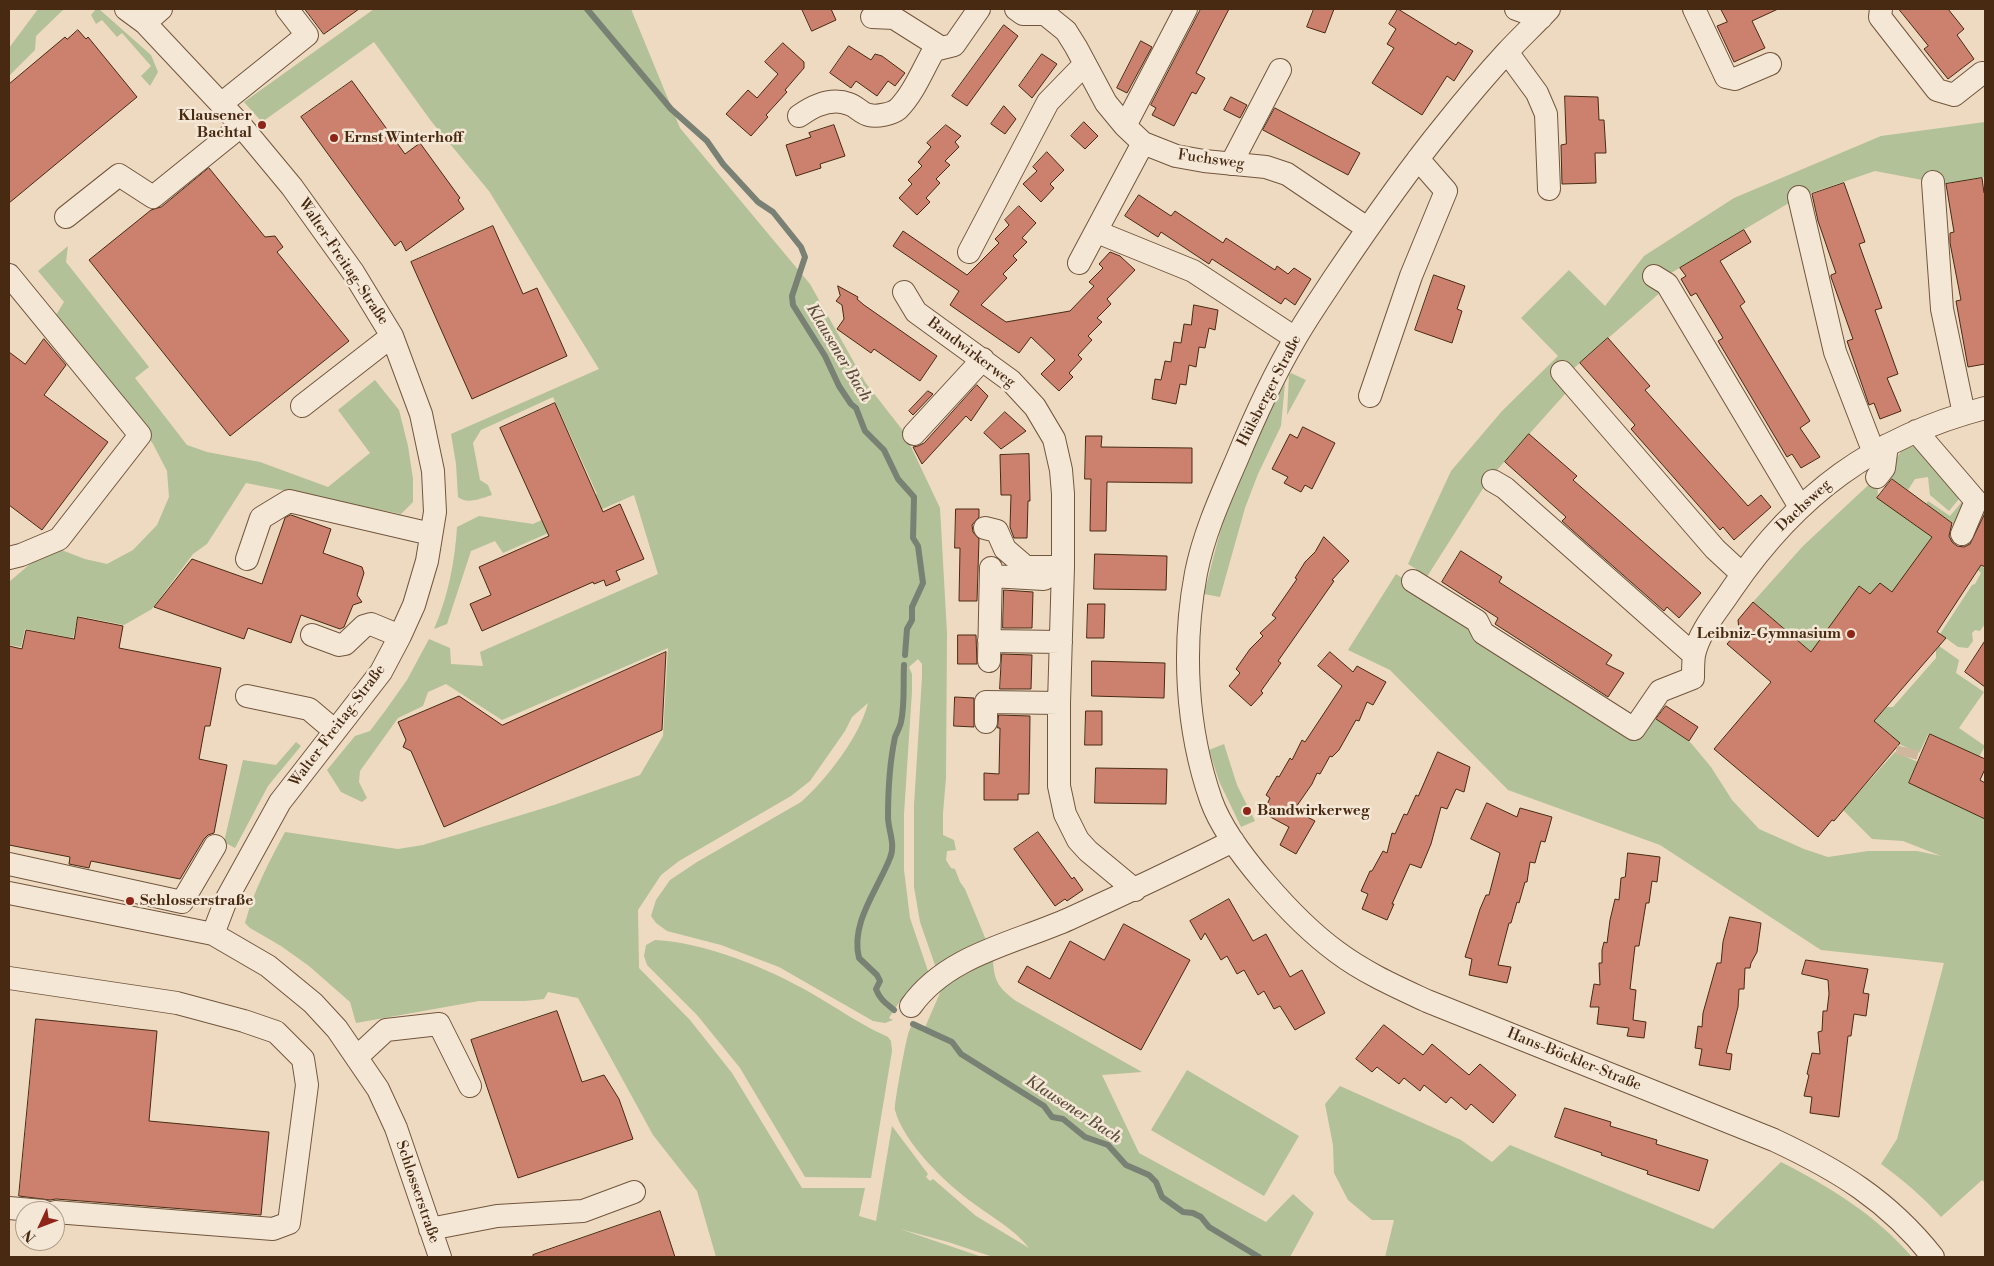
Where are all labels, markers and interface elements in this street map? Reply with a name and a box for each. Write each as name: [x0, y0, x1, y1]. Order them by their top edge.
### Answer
place label: Klausener Bachtal: [178, 107, 252, 142]
marker: Klausener Bachtal: [256, 119, 268, 131]
place label: Ernst Winterhoff: [344, 129, 463, 147]
marker: Ernst Winterhoff: [328, 132, 340, 144]
street label: Fuchsweg: [1177, 146, 1245, 174]
street label: Walter-Freitag-Straße: [294, 195, 392, 329]
water label: Klausener Bach: [801, 301, 875, 405]
street label: Bandwirkerweg: [924, 314, 1018, 392]
street label: Hülsberger Straße: [1234, 332, 1306, 450]
street label: Dachsweg: [1773, 476, 1835, 536]
place label: Leibniz-Gymnasium: [1697, 625, 1841, 643]
marker: Leibniz-Gymnasium: [1845, 628, 1857, 640]
street label: Walter-Freitag-Straße: [286, 661, 390, 791]
place label: Bandwirkerweg: [1257, 802, 1369, 820]
marker: Bandwirkerweg: [1241, 805, 1253, 817]
place label: Schlosserstraße: [140, 892, 253, 910]
marker: Schlosserstraße: [124, 895, 136, 907]
street label: Hans-Böckler-Straße: [1504, 1025, 1644, 1095]
water label: Klausener Bach: [1021, 1072, 1125, 1148]
street label: Schlosserstraße: [391, 1138, 443, 1246]
north arrow: [15, 1201, 65, 1251]
text: N: [19, 1225, 40, 1246]

